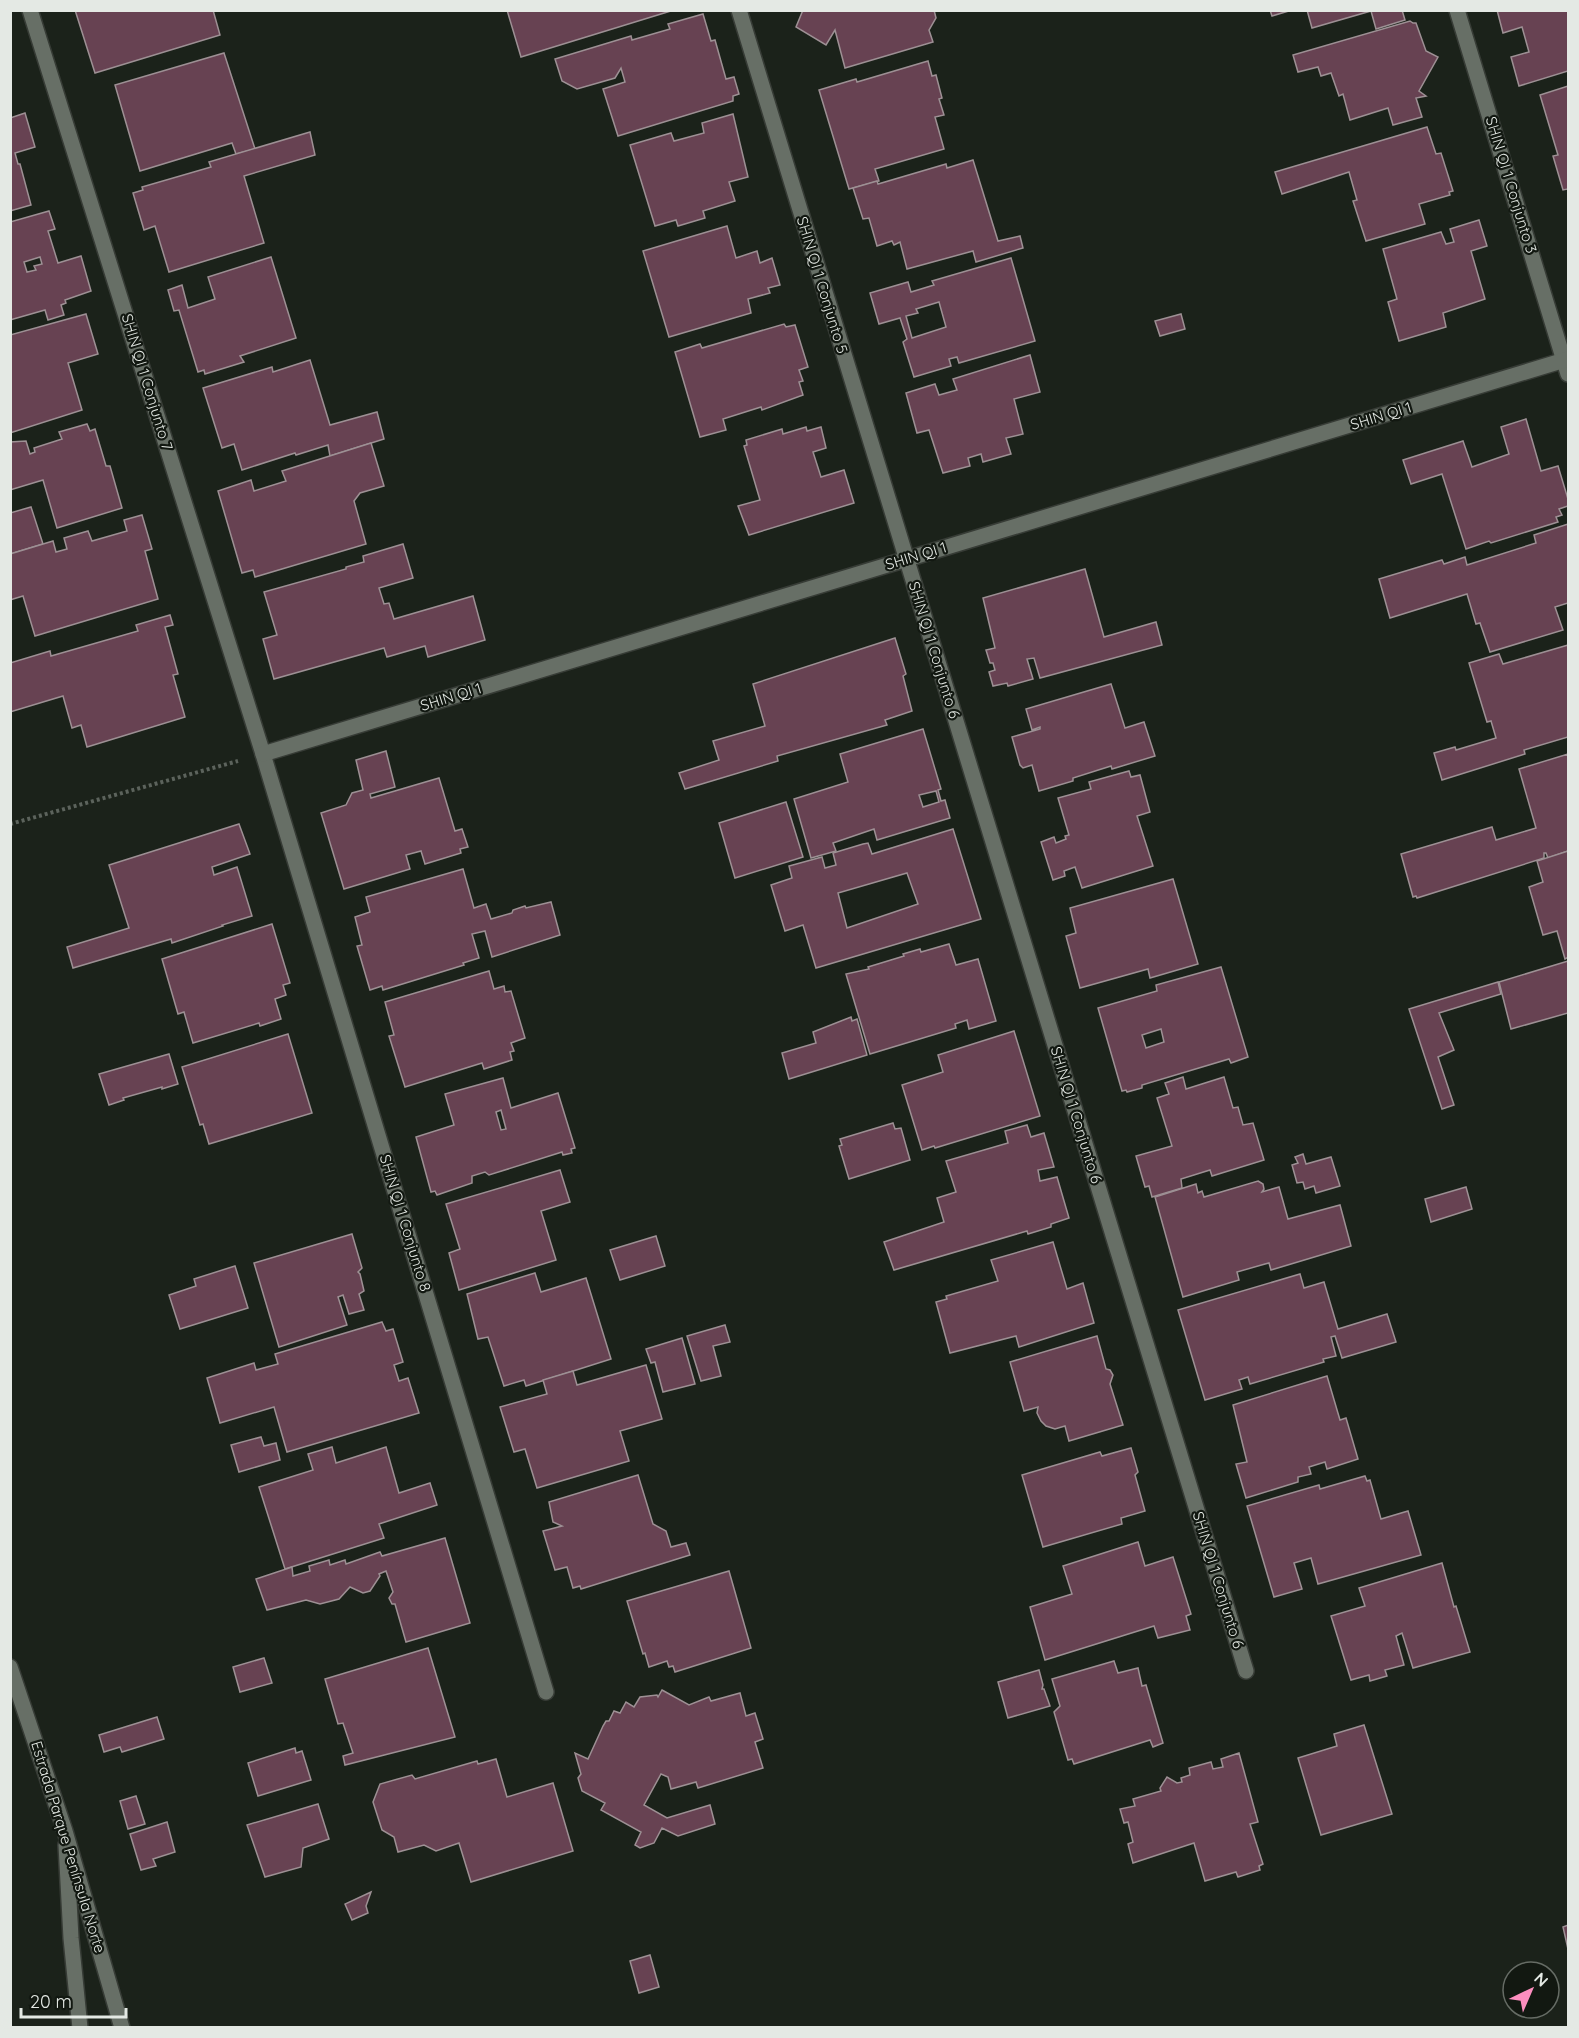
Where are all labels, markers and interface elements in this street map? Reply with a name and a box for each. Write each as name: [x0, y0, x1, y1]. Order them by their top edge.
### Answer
street label: SHIN QI 1 Conjunto 3: [1482, 114, 1541, 256]
street label: SHIN QI 1 Conjunto 5: [793, 214, 852, 356]
street label: SHIN QI 1 Conjunto 7: [118, 311, 177, 453]
street label: SHIN QI 1: [1348, 397, 1414, 434]
street label: SHIN QI 1: [883, 537, 949, 574]
street label: SHIN QI 1 Conjunto 6: [905, 579, 964, 721]
street label: SHIN QI 1: [418, 678, 484, 715]
street label: SHIN QI 1 Conjunto 6: [1047, 1044, 1106, 1186]
street label: SHIN QI 1 Conjunto 8: [376, 1152, 435, 1294]
street label: SHIN QI 1 Conjunto 6: [1189, 1509, 1248, 1651]
street label: Estrada Parque Península Norte: [27, 1739, 110, 1955]
north arrow: [1501, 1960, 1561, 2020]
text: N: [1530, 1968, 1553, 1990]
scale bar: [21, 1981, 126, 2019]
text: 20 m: [30, 1990, 72, 2013]

